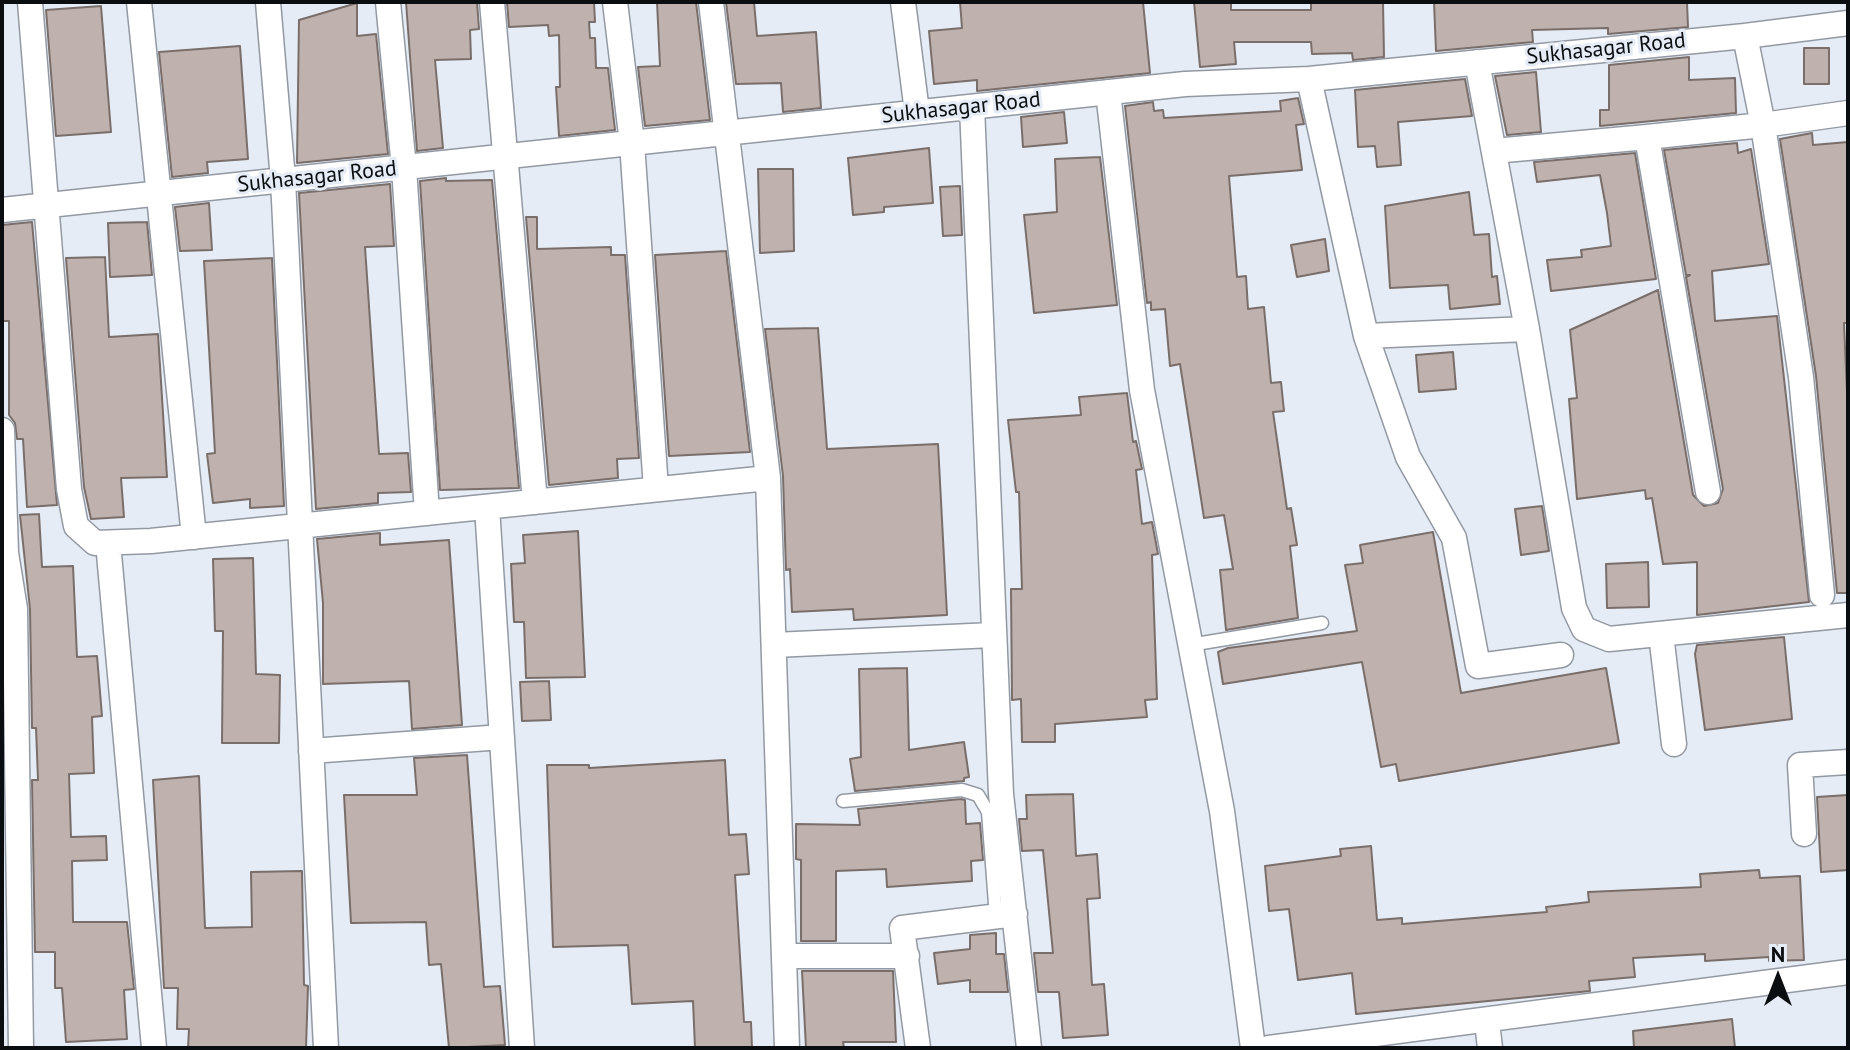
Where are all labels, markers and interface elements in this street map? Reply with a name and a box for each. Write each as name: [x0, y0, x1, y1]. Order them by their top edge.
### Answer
street label: Sukhasagar Road: [1525, 28, 1687, 70]
street label: Sukhasagar Road: [880, 87, 1042, 129]
street label: Sukhasagar Road: [236, 156, 398, 198]
north arrow: [1738, 938, 1818, 1018]
text: N: [1771, 940, 1785, 968]

